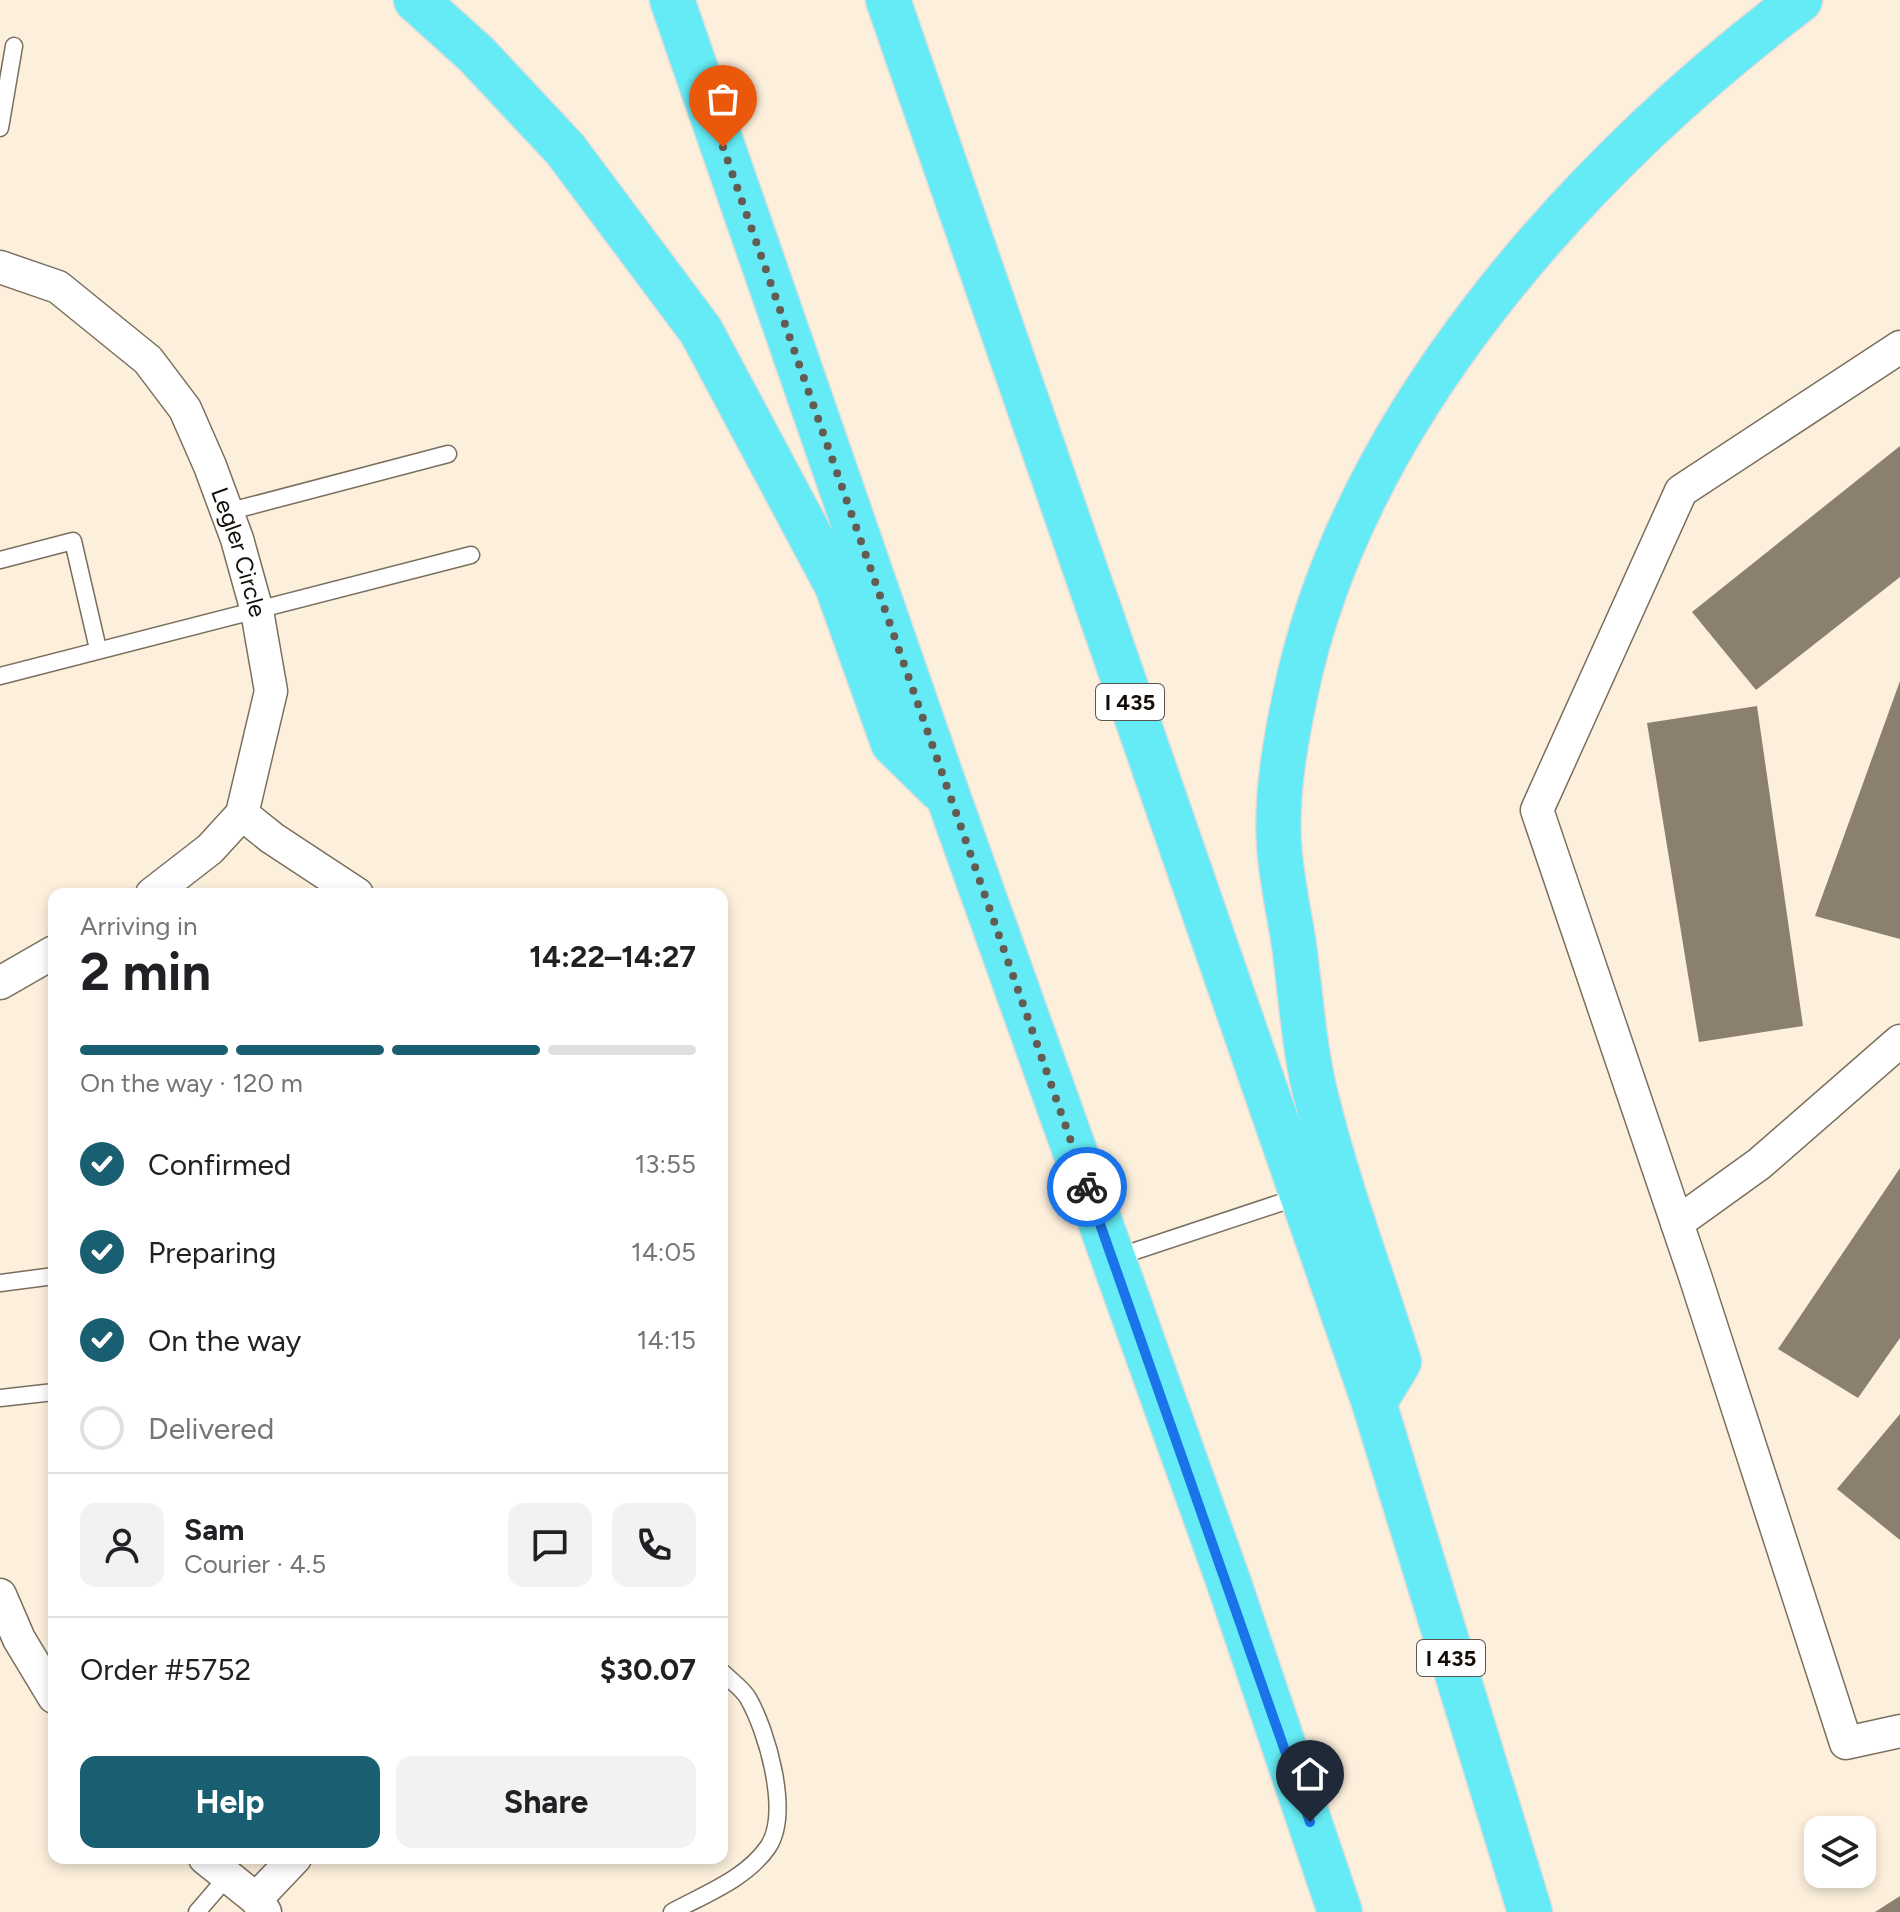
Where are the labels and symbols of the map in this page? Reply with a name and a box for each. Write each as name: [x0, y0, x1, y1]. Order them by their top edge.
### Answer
pin: [689, 65, 757, 147]
street label: Legler Circle: [205, 483, 273, 620]
road number: I 435: [1096, 684, 1164, 720]
courier: [1047, 1147, 1127, 1227]
road number: I 435: [1417, 1640, 1485, 1676]
pin: [1276, 1740, 1344, 1822]

